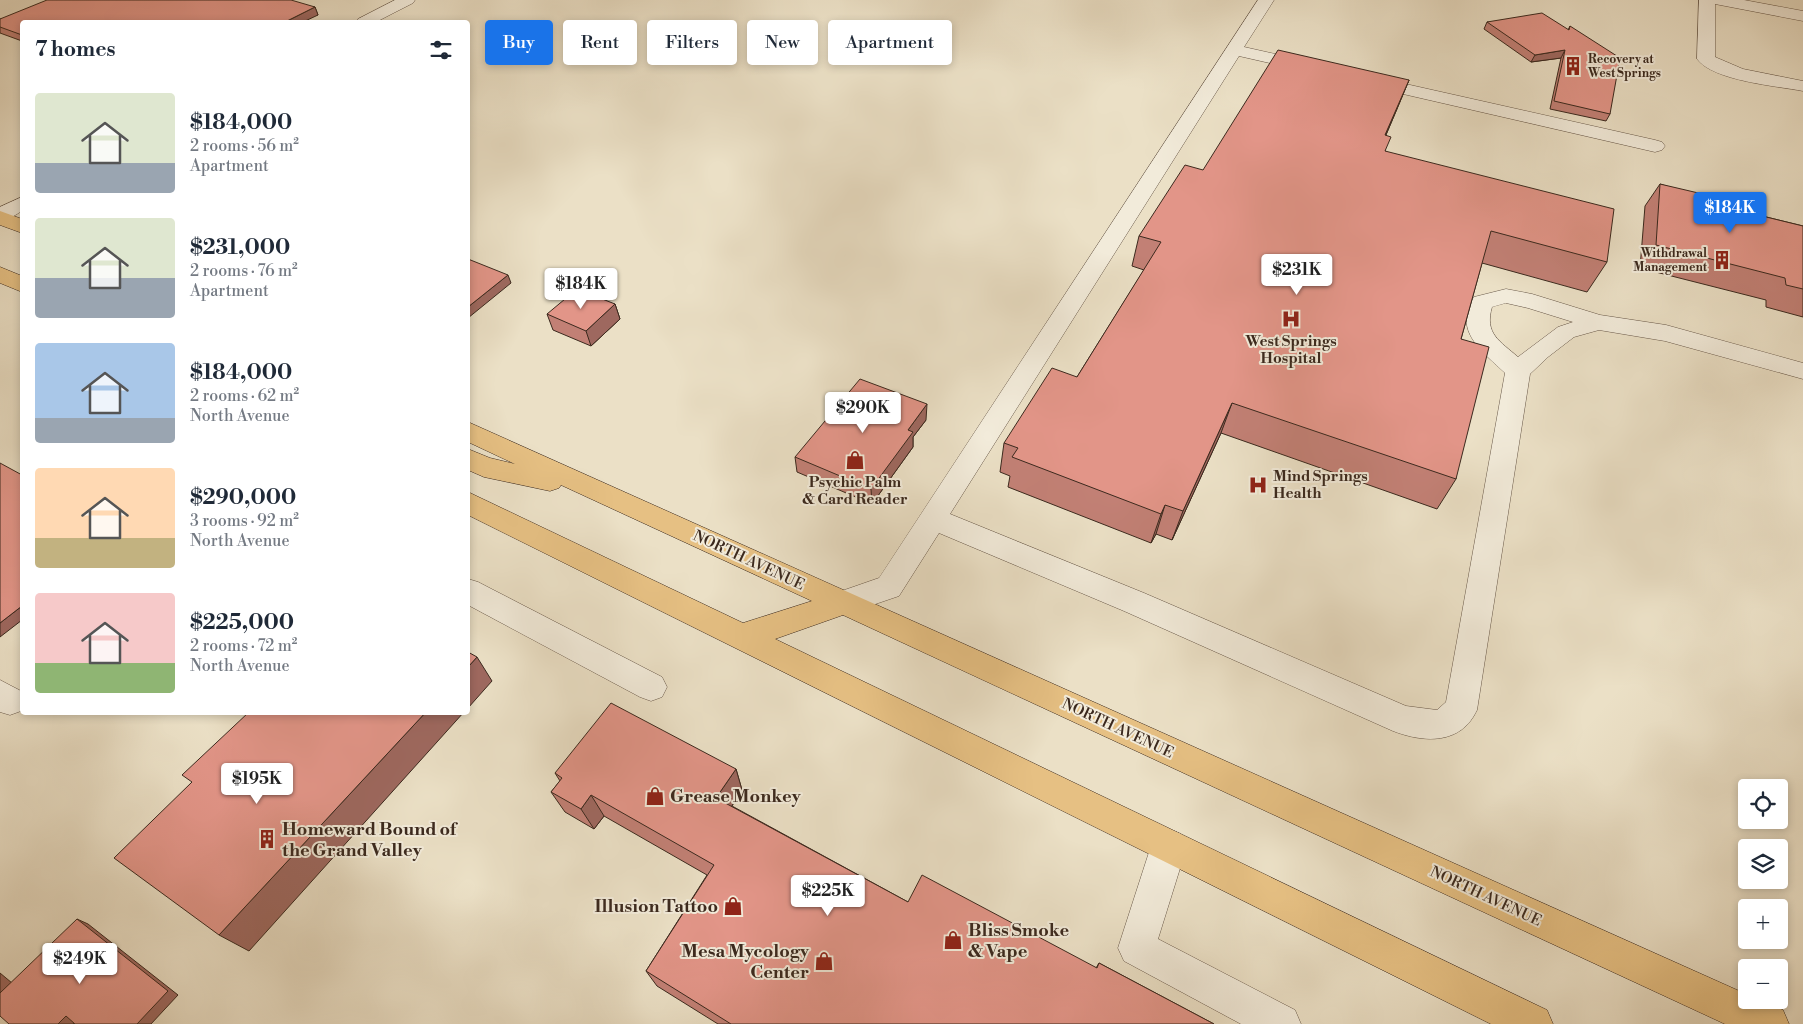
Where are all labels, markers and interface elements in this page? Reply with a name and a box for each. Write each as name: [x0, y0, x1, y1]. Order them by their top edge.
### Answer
chip: Buy: [485, 20, 553, 65]
chip: Rent: [563, 20, 637, 65]
chip: Filters: [647, 20, 737, 65]
chip: New: [747, 20, 818, 65]
chip: Apartment: [828, 20, 952, 65]
icon: filters: [427, 36, 455, 64]
text: 7 homes: [35, 37, 116, 63]
place label: Recovery at West Springs: [1587, 52, 1661, 81]
building icon: Recovery at West Springs: [1562, 55, 1584, 77]
text: $184,000: [190, 110, 292, 136]
icon: home: [75, 113, 135, 173]
text: 2 rooms · 56 m²: [190, 136, 299, 156]
text: Apartment: [190, 156, 269, 176]
pin: $184K: [1695, 192, 1765, 234]
text: $184K: [1704, 198, 1756, 218]
text: $231,000: [190, 235, 290, 261]
icon: home: [75, 238, 135, 298]
place label: Withdrawal Management: [1633, 246, 1708, 275]
building icon: Withdrawal Management: [1711, 249, 1733, 271]
pin: $231K: [1262, 254, 1332, 296]
text: $231K: [1272, 260, 1322, 280]
text: 2 rooms · 76 m²: [190, 261, 298, 281]
pin: $184K: [546, 268, 616, 310]
text: $184K: [555, 274, 607, 294]
text: Apartment: [190, 281, 269, 301]
hospital icon: West Springs Hospital: [1280, 308, 1302, 330]
place label: West Springs Hospital: [1244, 332, 1337, 368]
text: $184,000: [190, 360, 292, 386]
icon: home: [75, 363, 135, 423]
text: 2 rooms · 62 m²: [190, 386, 299, 406]
pin: $290K: [828, 392, 898, 434]
text: $290K: [836, 398, 890, 418]
text: North Avenue: [190, 406, 290, 426]
shop icon: Psychic Palm & Card Reader: [844, 449, 866, 471]
place label: Mind Springs Health: [1273, 467, 1368, 503]
place label: Psychic Palm & Card Reader: [802, 473, 908, 509]
hospital icon: Mind Springs Health: [1247, 474, 1269, 496]
text: $290,000: [190, 485, 296, 511]
icon: home: [75, 488, 135, 548]
text: 3 rooms · 92 m²: [190, 511, 299, 531]
street label: NORTH AVENUE: [690, 526, 808, 595]
text: North Avenue: [190, 531, 290, 551]
text: $225,000: [190, 610, 294, 636]
icon: home: [75, 613, 135, 673]
text: 2 rooms · 72 m²: [190, 636, 297, 656]
text: North Avenue: [190, 656, 290, 676]
street label: NORTH AVENUE: [1059, 694, 1177, 763]
pin: $195K: [222, 762, 292, 805]
text: $195K: [232, 769, 282, 789]
map controls: [1738, 779, 1788, 1009]
button: locate: [1738, 779, 1788, 829]
shop icon: Grease Monkey: [644, 785, 666, 807]
place label: Grease Monkey: [670, 785, 802, 808]
place label: Homeward Bound of the Grand Valley: [282, 818, 459, 862]
building icon: Homeward Bound of the Grand Valley: [256, 828, 278, 850]
button: layers: [1738, 839, 1788, 889]
street label: NORTH AVENUE: [1427, 862, 1545, 931]
pin: $225K: [793, 874, 863, 917]
text: $225K: [802, 881, 854, 901]
place label: Illusion Tattoo: [595, 895, 718, 918]
shop icon: Illusion Tattoo: [722, 895, 744, 917]
button: +: [1738, 899, 1788, 949]
place label: Bliss Smoke & Vape: [968, 919, 1070, 963]
shop icon: Bliss Smoke & Vape: [942, 929, 964, 951]
place label: Mesa Mycology Center: [681, 940, 810, 984]
pin: $249K: [45, 942, 115, 985]
text: $249K: [53, 949, 107, 969]
shop icon: Mesa Mycology Center: [813, 950, 835, 972]
button: −: [1738, 959, 1788, 1009]

